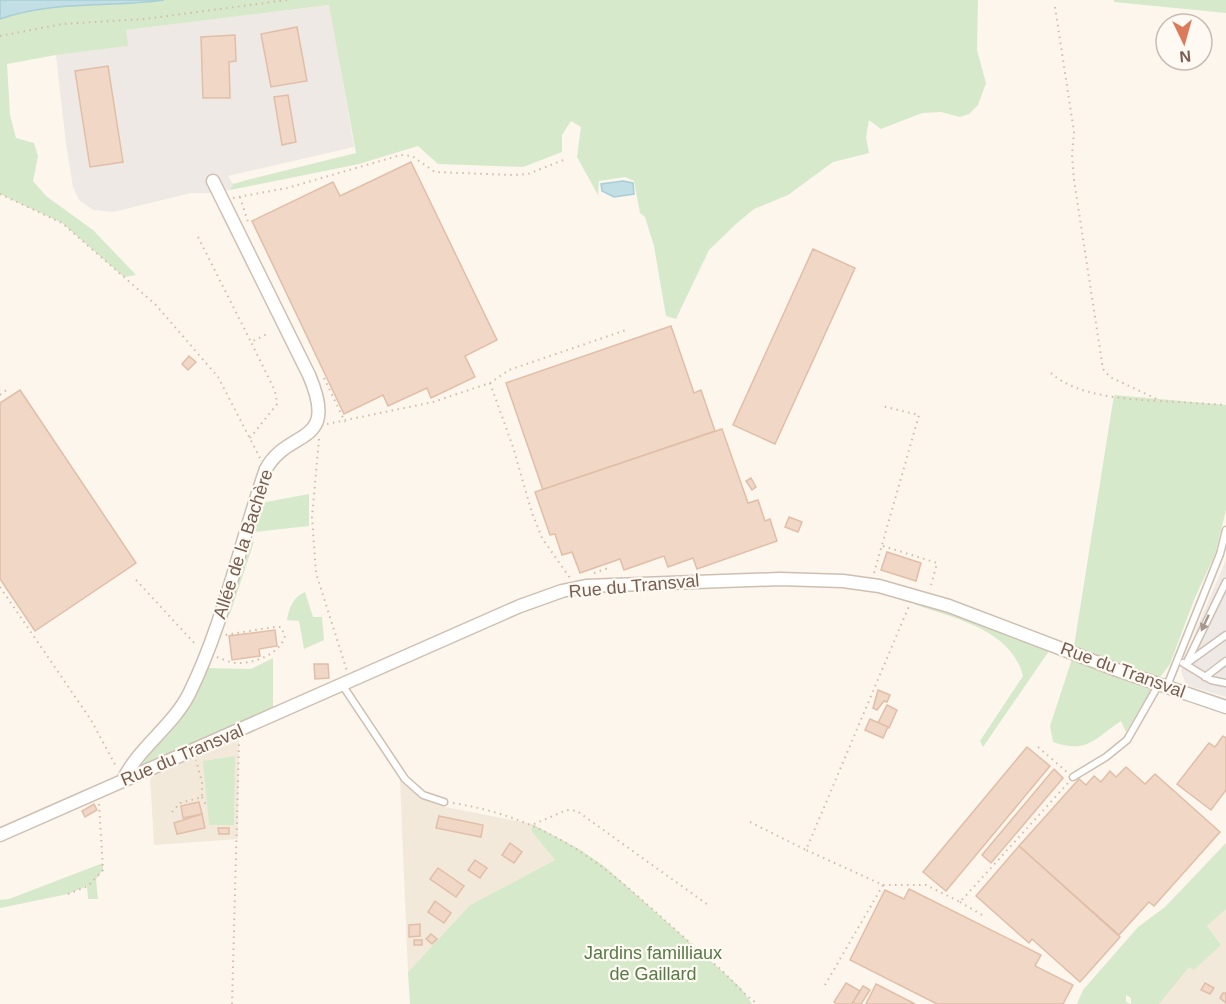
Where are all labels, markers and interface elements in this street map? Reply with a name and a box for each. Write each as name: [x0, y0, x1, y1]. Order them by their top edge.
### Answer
north arrow: [1154, 12, 1214, 72]
text: N: [1179, 47, 1192, 65]
street label: Allée de la Bachère: [209, 467, 277, 621]
street label: Rue du Transval: [568, 570, 700, 602]
one-way arrow: [1201, 614, 1210, 631]
street label: Rue du Transval: [1058, 638, 1188, 702]
street label: Rue du Transval: [118, 720, 246, 790]
park label: Jardins familliaux de Gaillard: [584, 943, 722, 984]

